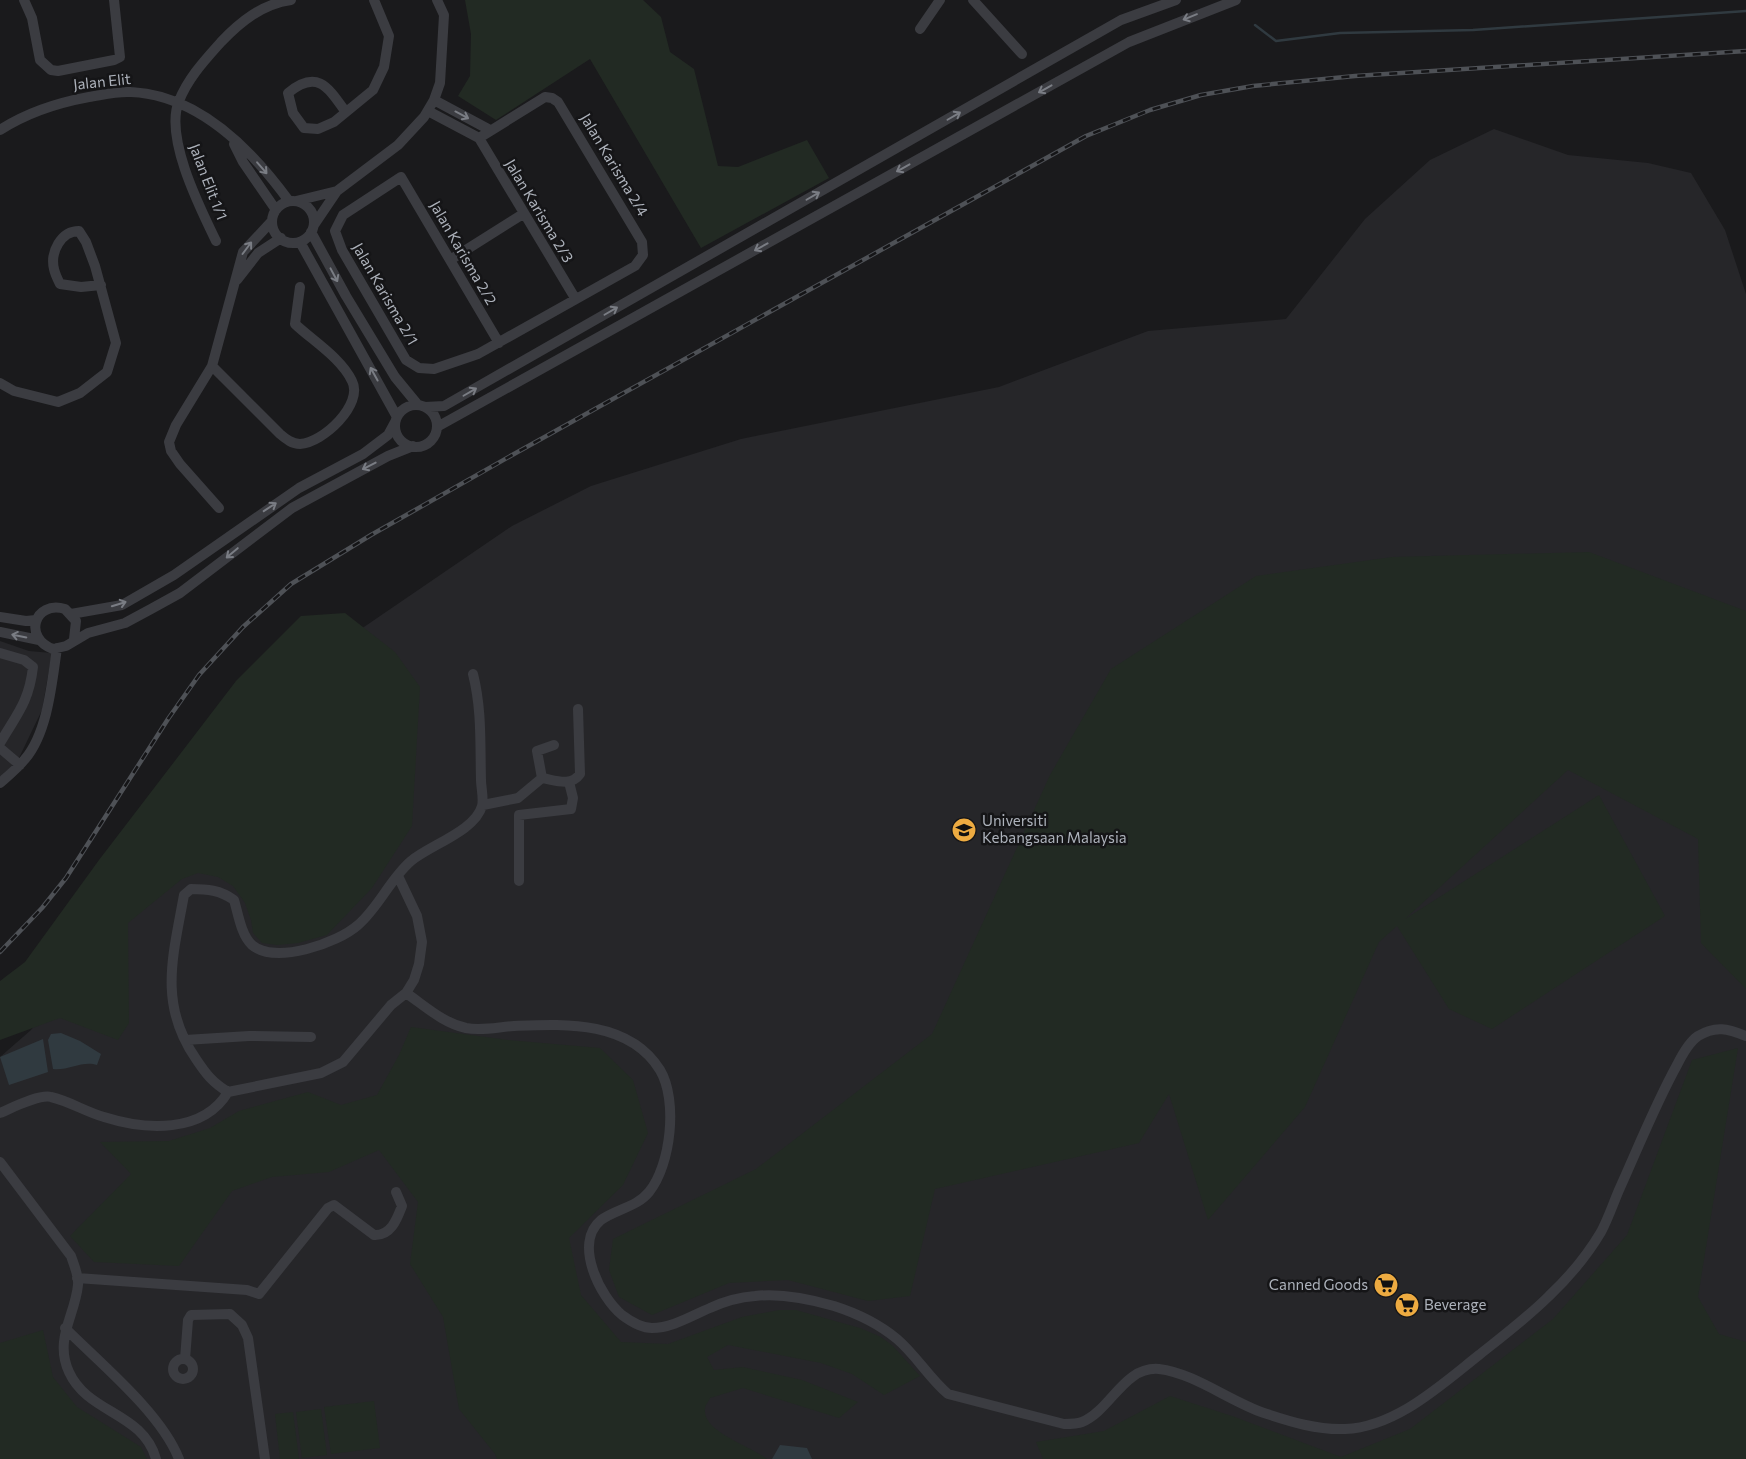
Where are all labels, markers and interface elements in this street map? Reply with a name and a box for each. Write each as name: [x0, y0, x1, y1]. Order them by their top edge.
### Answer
one-way arrow: [1183, 13, 1199, 22]
street label: Jalan Elit: [72, 69, 132, 93]
one-way arrow: [1038, 85, 1053, 94]
street label: Jalan Karisma 2/4: [577, 110, 653, 219]
one-way arrow: [946, 110, 960, 120]
one-way arrow: [454, 111, 469, 120]
street label: Jalan Elit 1/1: [186, 141, 232, 222]
street label: Jalan Karisma 2/3: [502, 156, 578, 265]
one-way arrow: [256, 161, 267, 174]
one-way arrow: [896, 164, 911, 173]
one-way arrow: [805, 191, 820, 201]
street label: Jalan Karisma 2/2: [427, 197, 501, 308]
street label: Jalan Karisma 2/1: [349, 239, 422, 348]
one-way arrow: [242, 241, 252, 255]
one-way arrow: [754, 243, 769, 252]
one-way arrow: [330, 267, 339, 282]
one-way arrow: [603, 306, 617, 316]
one-way arrow: [369, 366, 379, 381]
one-way arrow: [462, 387, 477, 397]
one-way arrow: [361, 461, 376, 471]
one-way arrow: [262, 502, 276, 512]
one-way arrow: [226, 548, 239, 559]
one-way arrow: [111, 599, 127, 609]
one-way arrow: [12, 631, 28, 641]
place label: Universiti Kebangsaan Malaysia: [982, 811, 1127, 846]
school or university icon: Universiti Kebangsaan Malaysia: [951, 817, 977, 843]
supermarket icon: Canned Goods: [1373, 1272, 1399, 1298]
place label: Canned Goods: [1269, 1275, 1368, 1293]
supermarket icon: Beverage: [1394, 1292, 1420, 1318]
place label: Beverage: [1424, 1295, 1486, 1313]

